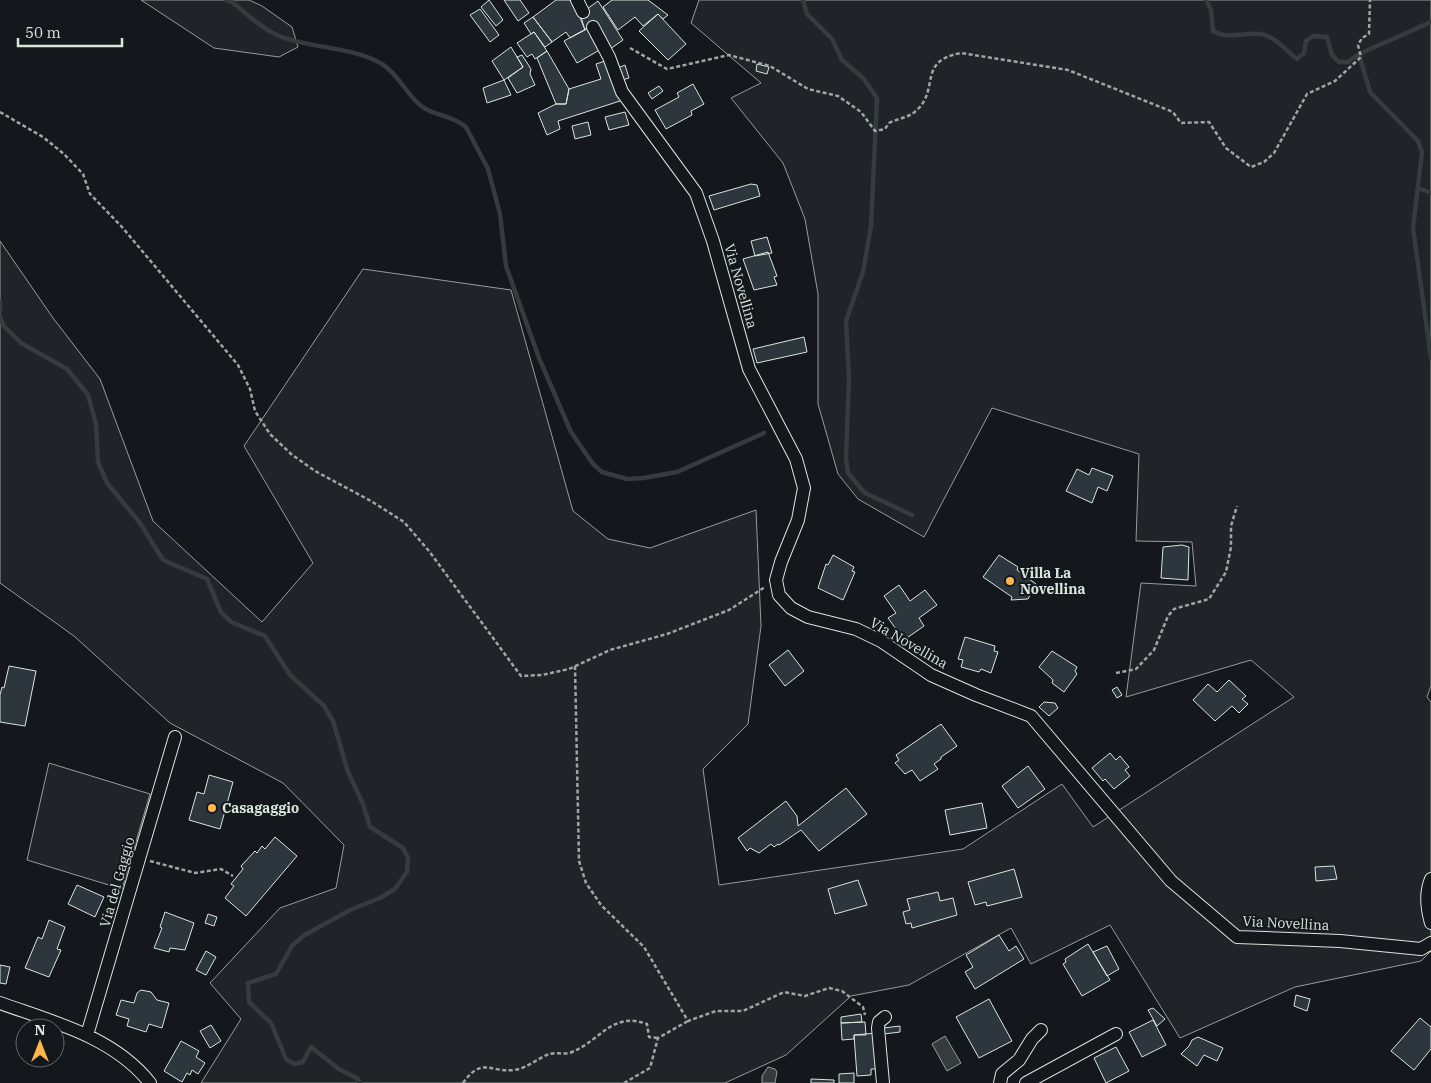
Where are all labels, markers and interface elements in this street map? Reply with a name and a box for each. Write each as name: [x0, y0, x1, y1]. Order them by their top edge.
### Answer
scale bar: [18, 15, 121, 47]
text: 50 m: [25, 23, 61, 42]
street label: Via Novellina: [720, 242, 762, 331]
place label: Villa La Novellina: [1020, 564, 1086, 598]
marker: Villa La Novellina: [1004, 575, 1016, 587]
street label: Via Novellina: [867, 613, 952, 673]
place label: Casagaggio: [222, 799, 299, 817]
marker: Casagaggio: [206, 802, 218, 814]
street label: Via del Gaggio: [96, 835, 139, 929]
street label: Via Novellina: [1242, 912, 1330, 934]
north arrow: [15, 1018, 65, 1068]
text: N: [34, 1021, 46, 1039]

